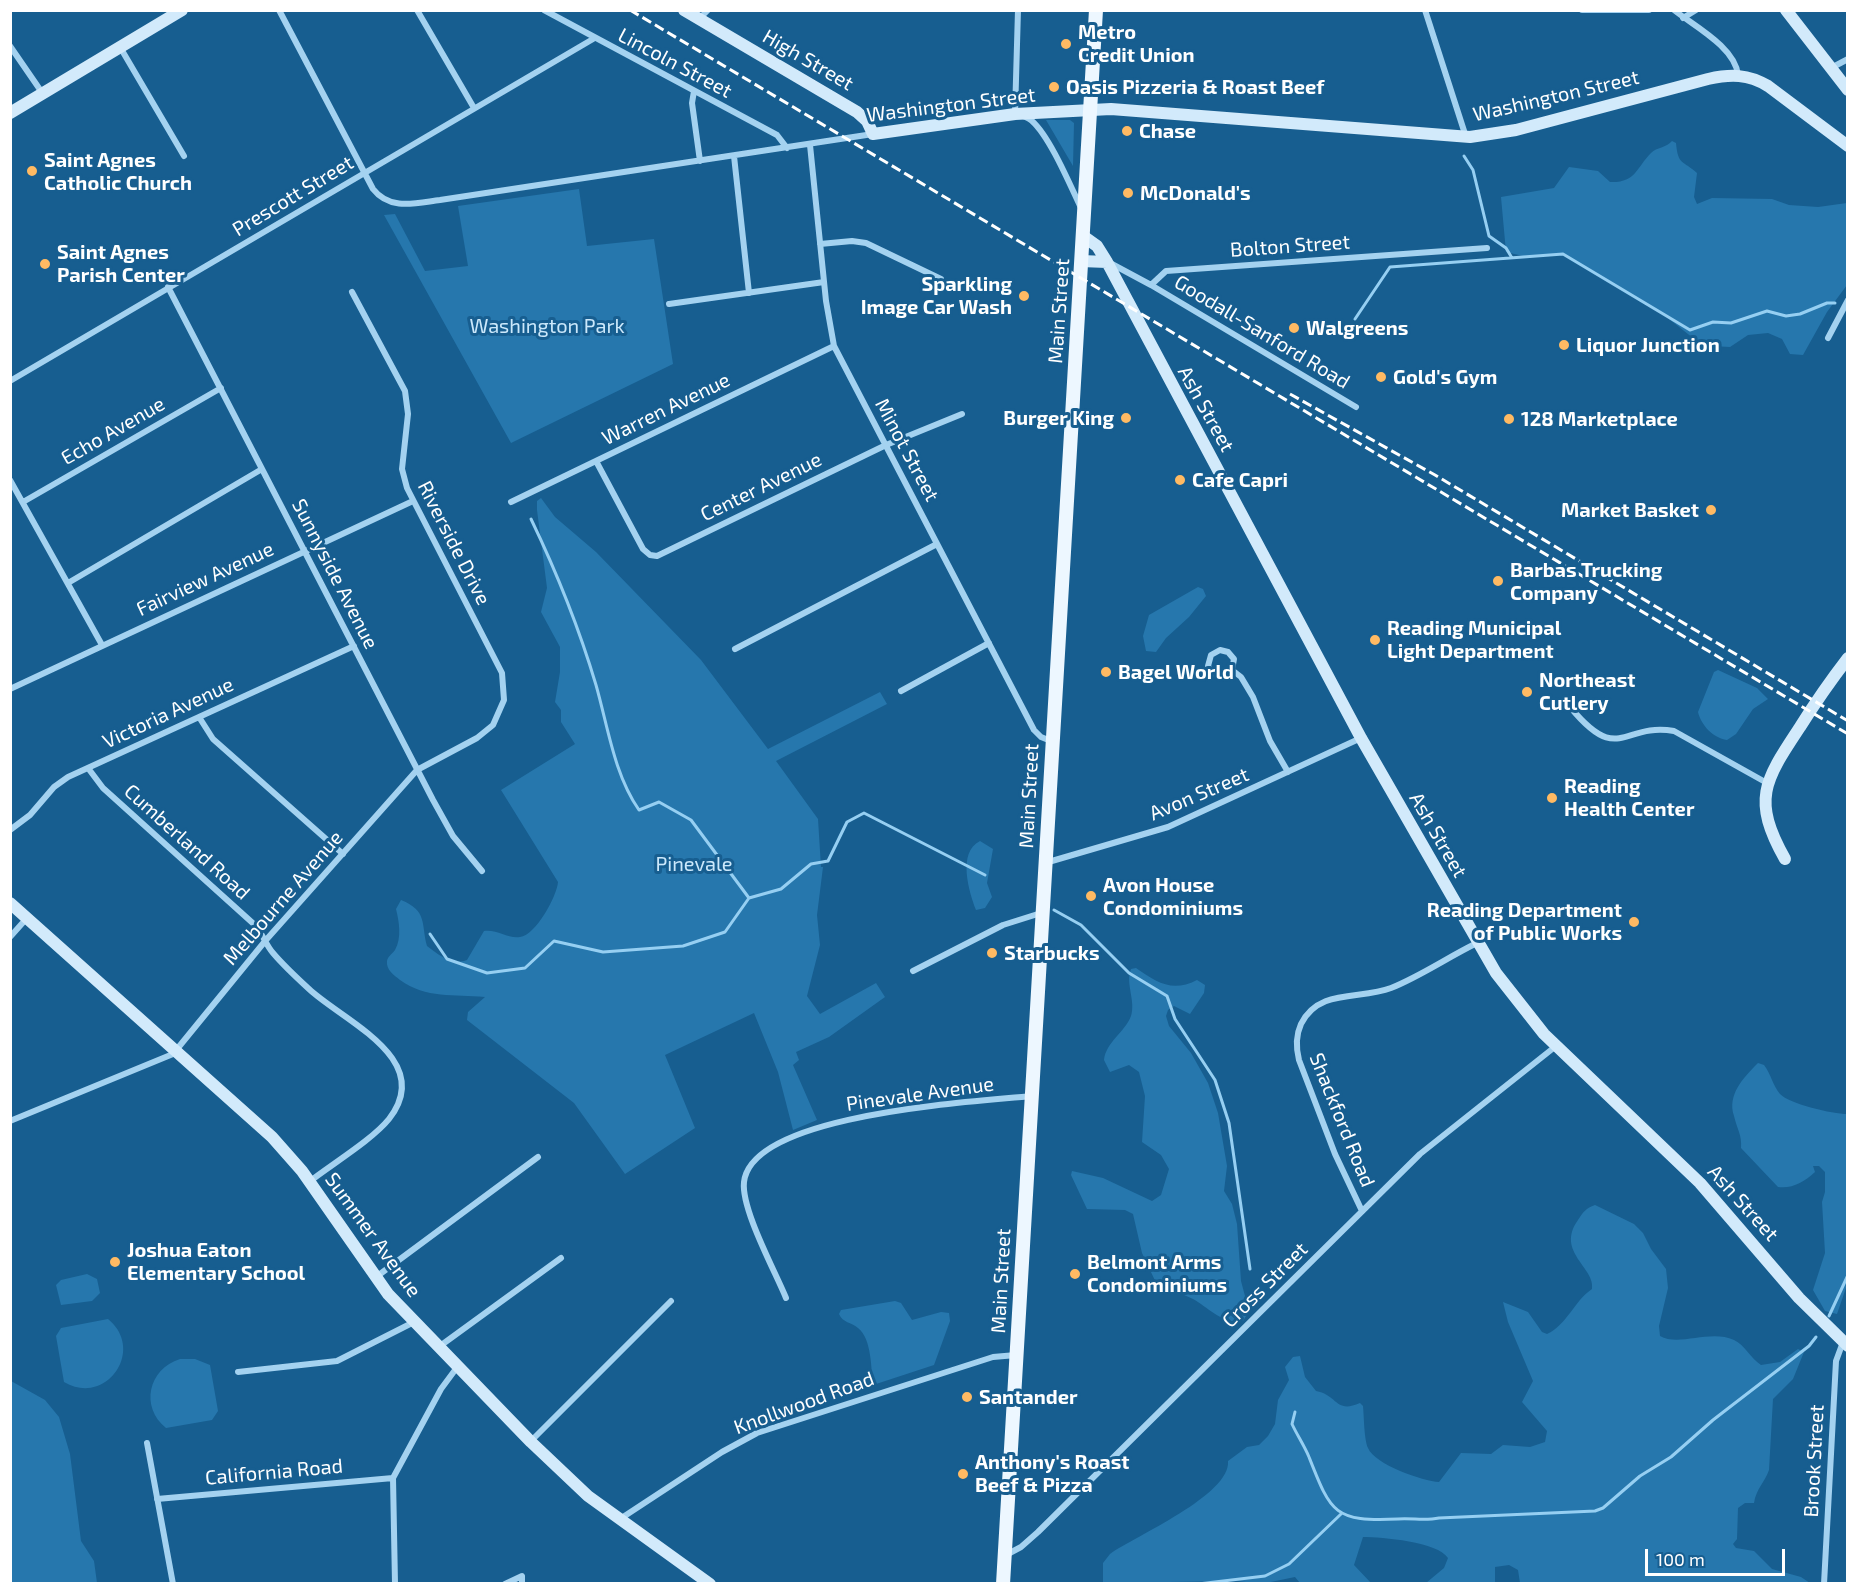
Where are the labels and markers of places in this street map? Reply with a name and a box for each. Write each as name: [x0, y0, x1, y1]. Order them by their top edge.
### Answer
place label: Metro Credit Union: [1078, 20, 1194, 67]
marker: Metro Credit Union: [1059, 37, 1073, 51]
place label: Oasis Pizzeria & Roast Beef: [1066, 75, 1324, 99]
marker: Oasis Pizzeria & Roast Beef: [1047, 80, 1061, 94]
place label: Chase: [1139, 119, 1196, 143]
marker: Chase: [1120, 124, 1134, 138]
place label: Saint Agnes Catholic Church: [44, 148, 192, 195]
marker: Saint Agnes Catholic Church: [25, 164, 39, 178]
place label: McDonald's: [1140, 181, 1251, 205]
marker: McDonald's: [1121, 186, 1135, 200]
place label: Saint Agnes Parish Center: [57, 240, 185, 287]
marker: Saint Agnes Parish Center: [38, 257, 52, 271]
place label: Sparkling Image Car Wash: [861, 272, 1012, 319]
marker: Sparkling Image Car Wash: [1017, 289, 1031, 303]
place label: Walgreens: [1306, 316, 1408, 340]
marker: Walgreens: [1287, 321, 1301, 335]
place label: Liquor Junction: [1576, 333, 1720, 357]
marker: Liquor Junction: [1557, 338, 1571, 352]
place label: Gold's Gym: [1393, 365, 1497, 389]
marker: Gold's Gym: [1374, 370, 1388, 384]
place label: Burger King: [1003, 406, 1114, 430]
place label: 128 Marketplace: [1521, 407, 1678, 431]
marker: Burger King: [1119, 411, 1133, 425]
marker: 128 Marketplace: [1502, 412, 1516, 426]
place label: Cafe Capri: [1192, 468, 1288, 492]
marker: Cafe Capri: [1173, 473, 1187, 487]
place label: Market Basket: [1561, 498, 1699, 522]
marker: Market Basket: [1704, 503, 1718, 517]
place label: Barbas Trucking Company: [1510, 558, 1662, 605]
marker: Barbas Trucking Company: [1491, 574, 1505, 588]
place label: Reading Municipal Light Department: [1387, 616, 1561, 663]
marker: Reading Municipal Light Department: [1368, 633, 1382, 647]
place label: Bagel World: [1118, 660, 1234, 684]
marker: Bagel World: [1099, 665, 1113, 679]
place label: Northeast Cutlery: [1539, 668, 1635, 715]
marker: Northeast Cutlery: [1520, 685, 1534, 699]
place label: Reading Health Center: [1564, 774, 1694, 821]
marker: Reading Health Center: [1545, 791, 1559, 805]
place label: Avon House Condominiums: [1103, 873, 1243, 920]
marker: Avon House Condominiums: [1084, 889, 1098, 903]
place label: Reading Department of Public Works: [1427, 898, 1622, 945]
marker: Reading Department of Public Works: [1627, 915, 1641, 929]
place label: Starbucks: [1004, 941, 1100, 965]
marker: Starbucks: [985, 946, 999, 960]
place label: Joshua Eaton Elementary School: [127, 1238, 305, 1285]
place label: Belmont Arms Condominiums: [1087, 1250, 1227, 1297]
marker: Joshua Eaton Elementary School: [108, 1255, 122, 1269]
marker: Belmont Arms Condominiums: [1068, 1267, 1082, 1281]
place label: Santander: [979, 1385, 1078, 1409]
marker: Santander: [960, 1390, 974, 1404]
place label: Anthony's Roast Beef & Pizza: [975, 1450, 1129, 1497]
marker: Anthony's Roast Beef & Pizza: [956, 1467, 970, 1481]

